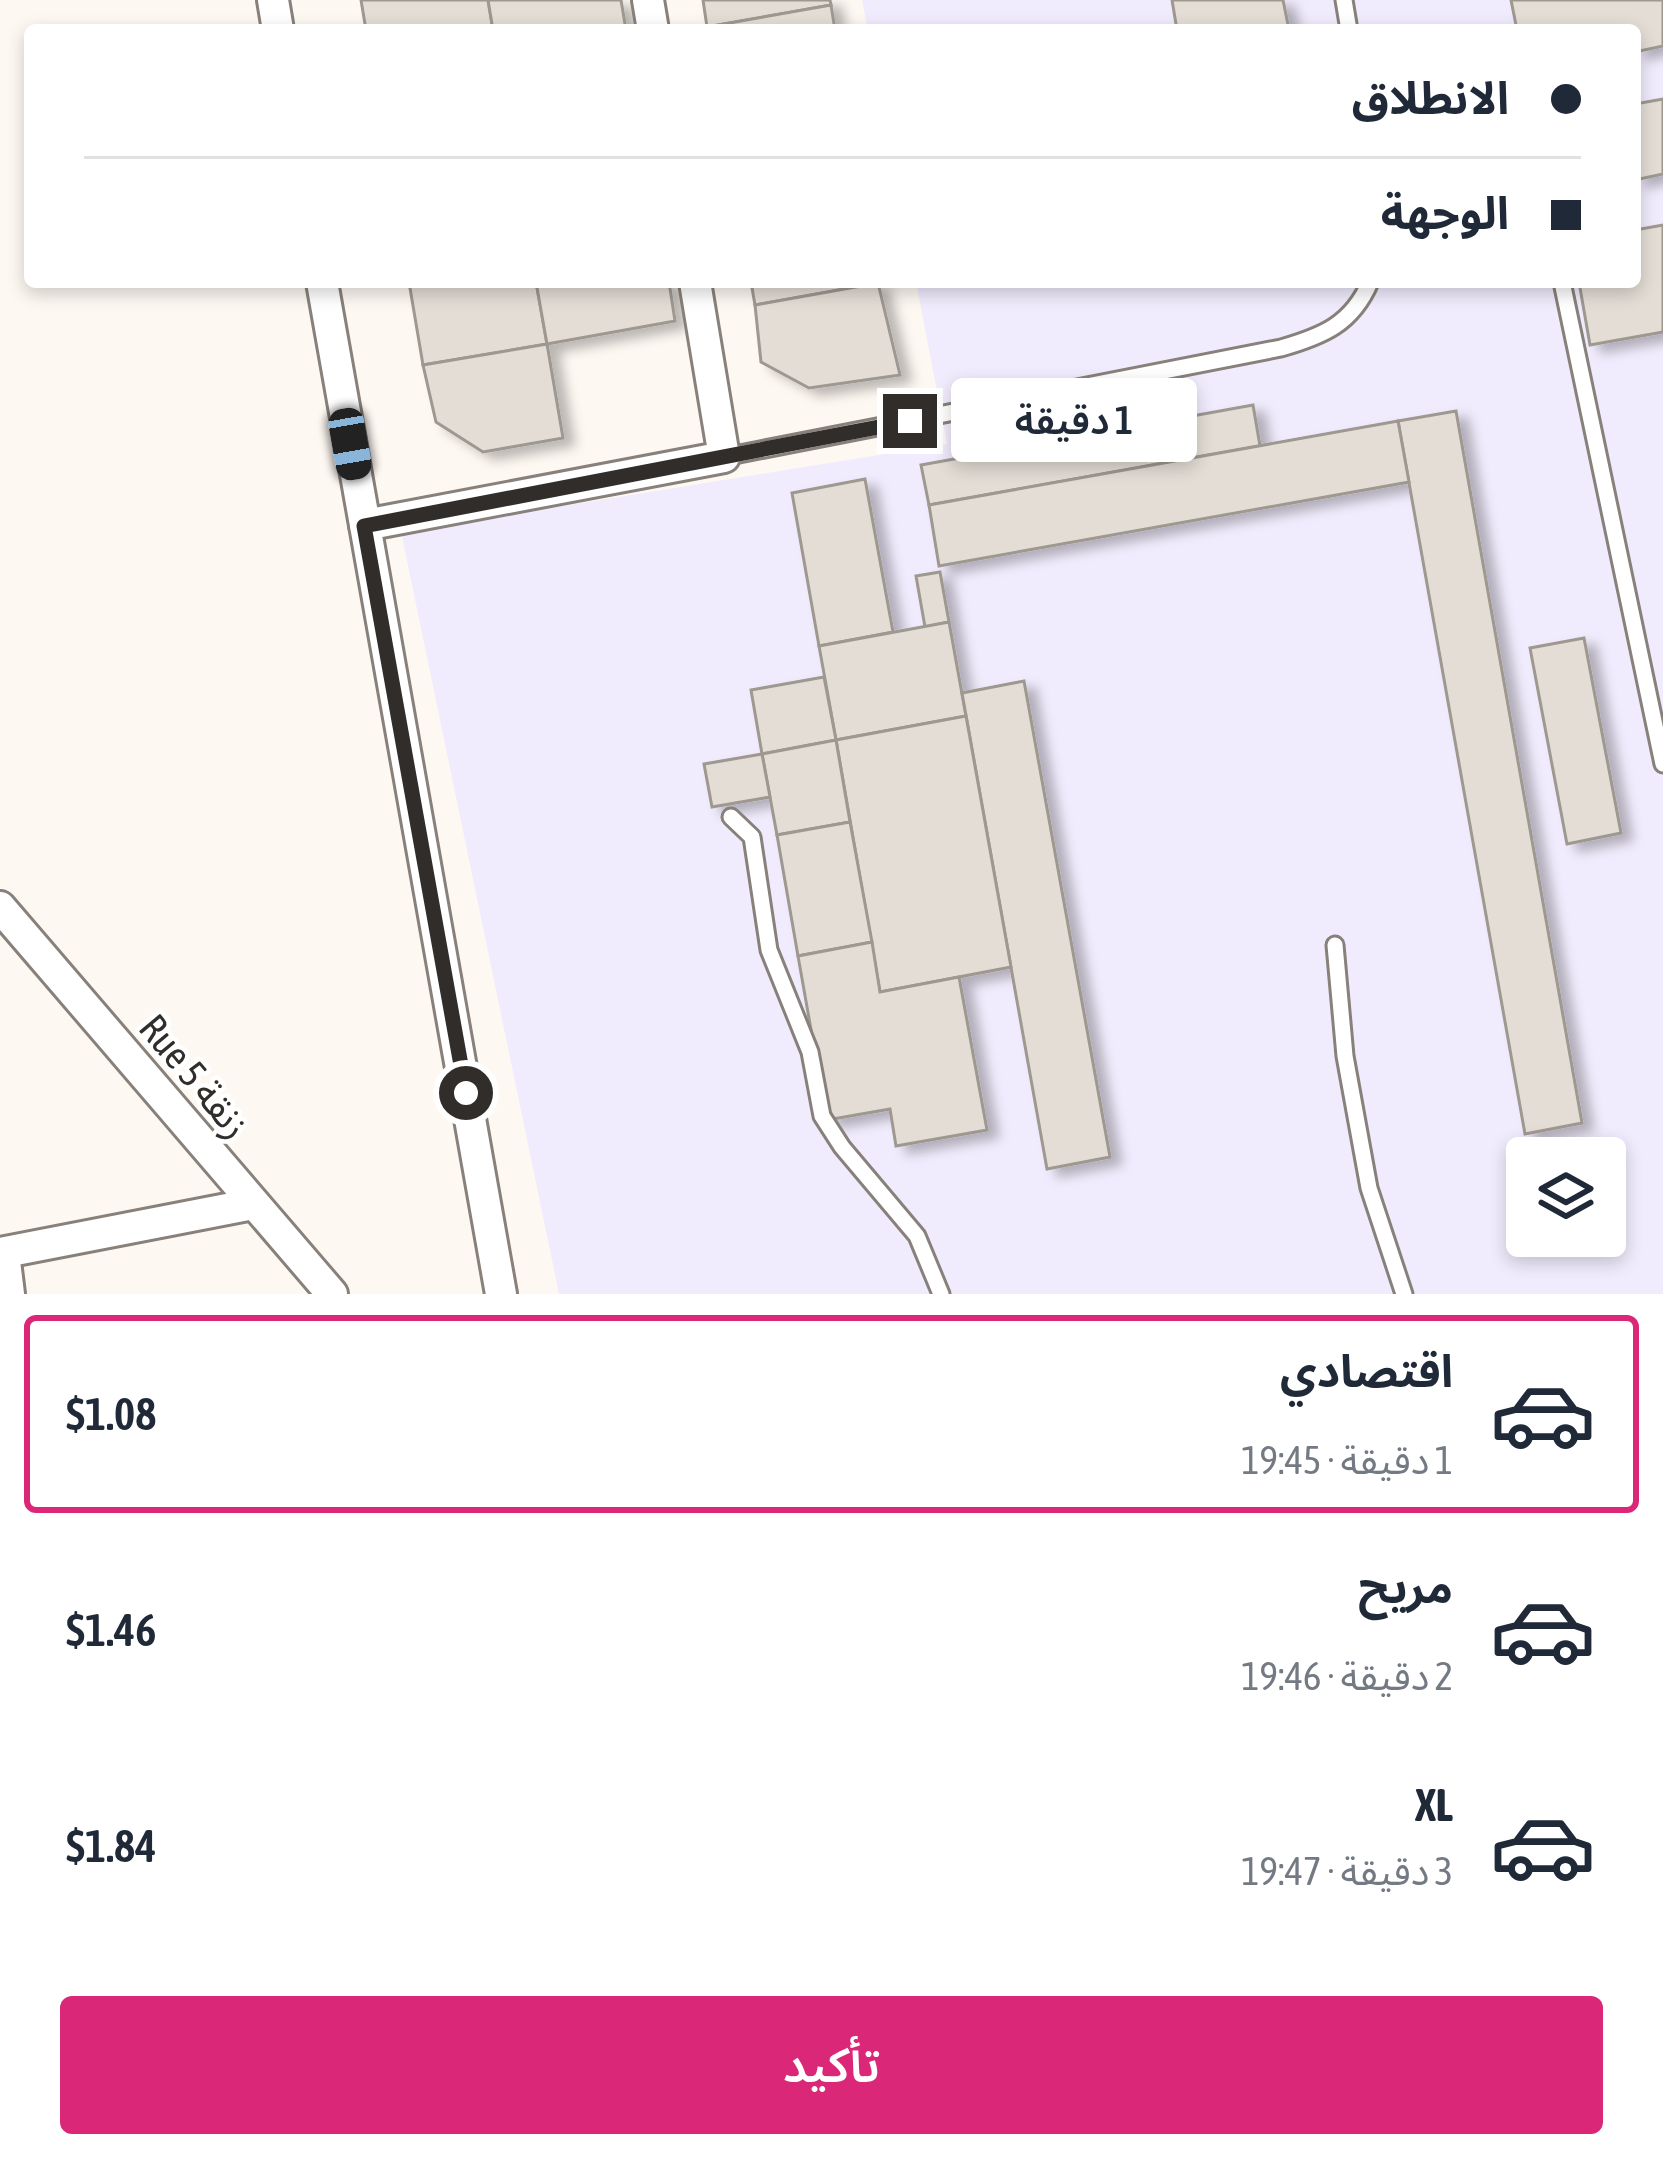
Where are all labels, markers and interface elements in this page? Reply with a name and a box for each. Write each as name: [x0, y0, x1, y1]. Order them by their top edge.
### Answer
text: الانطلاق: [1352, 72, 1509, 124]
text: الوجهة: [1381, 187, 1509, 239]
callout: 1 دقيقة: [952, 379, 1198, 463]
route end: [883, 394, 937, 448]
text: 1 دقيقة: [1015, 398, 1133, 442]
car: [326, 405, 374, 483]
street label: Rue 5 زنقة: [130, 1006, 259, 1147]
route start: [439, 1066, 493, 1120]
map controls: [1506, 1137, 1626, 1257]
button: layers: [1506, 1137, 1626, 1257]
text: اقتصادي: [1280, 1345, 1453, 1397]
icon: car: [1489, 1360, 1597, 1468]
text: $1.08: [66, 1388, 156, 1440]
text: 1 دقيقة · 19:45: [1241, 1438, 1453, 1482]
text: مريح: [1358, 1561, 1453, 1613]
icon: car: [1489, 1576, 1597, 1684]
text: $1.46: [66, 1604, 156, 1656]
text: 2 دقيقة · 19:46: [1241, 1654, 1453, 1698]
text: XL: [1415, 1779, 1453, 1831]
icon: car: [1489, 1792, 1597, 1900]
text: $1.84: [66, 1820, 156, 1872]
text: 3 دقيقة · 19:47: [1241, 1849, 1453, 1893]
button: تأكيد: [60, 1996, 1603, 2134]

